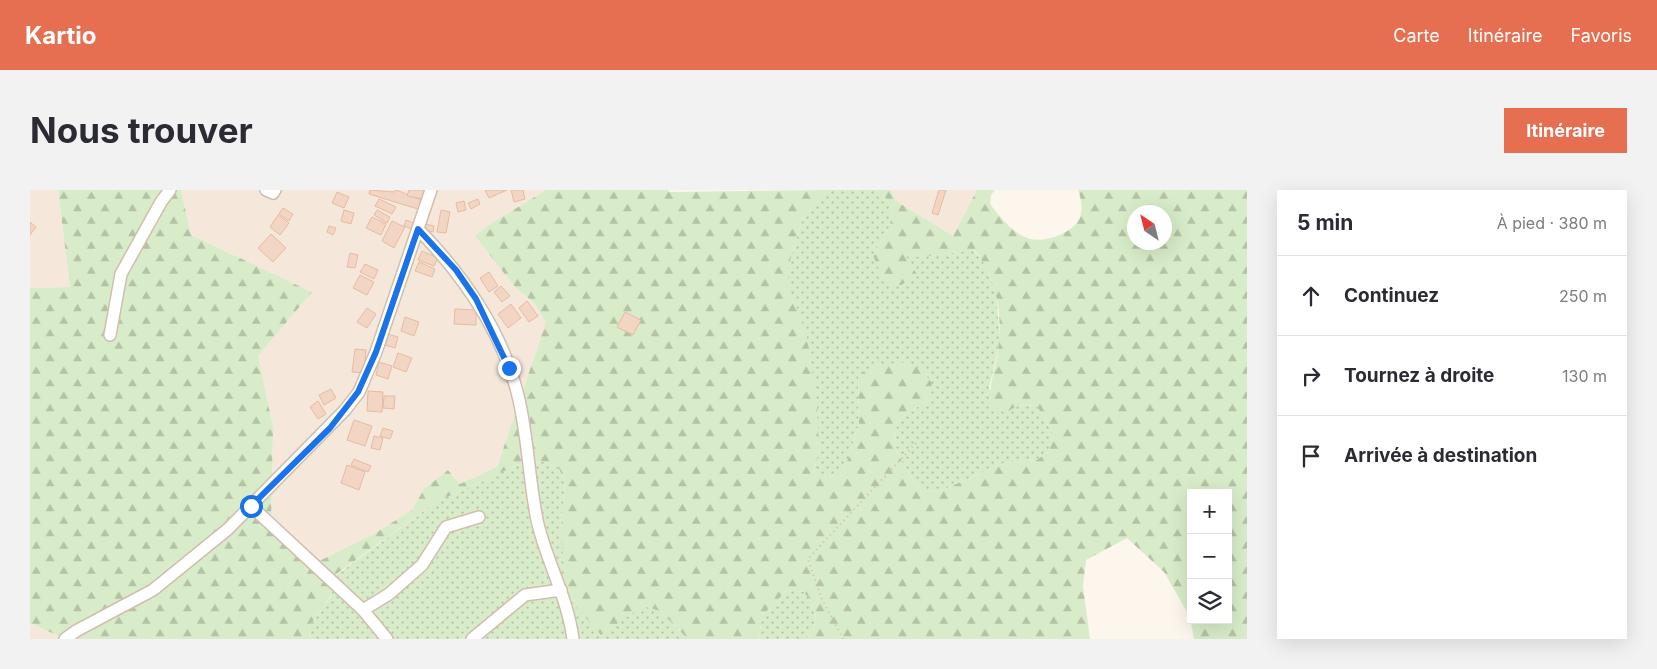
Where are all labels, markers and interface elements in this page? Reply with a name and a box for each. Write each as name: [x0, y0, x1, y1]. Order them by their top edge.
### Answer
text: Kartio: [25, 21, 96, 50]
text: Carte: [1393, 25, 1440, 46]
text: Itinéraire: [1468, 25, 1542, 46]
text: Favoris: [1570, 25, 1632, 46]
button: Itinéraire: [1504, 108, 1627, 153]
text: Nous trouver: [30, 109, 253, 151]
north arrow: [1127, 205, 1172, 250]
text: 5 min: [1297, 210, 1353, 235]
text: À pied · 380 m: [1497, 213, 1607, 233]
icon: ahead: [1297, 282, 1325, 310]
text: Continuez: [1344, 284, 1439, 307]
text: 250 m: [1559, 286, 1607, 306]
route end: [498, 357, 521, 380]
icon: right: [1297, 362, 1325, 390]
text: Tournez à droite: [1344, 364, 1494, 387]
text: 130 m: [1562, 366, 1607, 386]
icon: arrive: [1297, 442, 1325, 470]
text: Arrivée à destination: [1344, 444, 1537, 467]
map controls: [1187, 489, 1232, 624]
button: +: [1187, 489, 1232, 534]
route start: [240, 495, 263, 518]
button: −: [1187, 534, 1232, 579]
button: layers: [1187, 579, 1232, 624]

